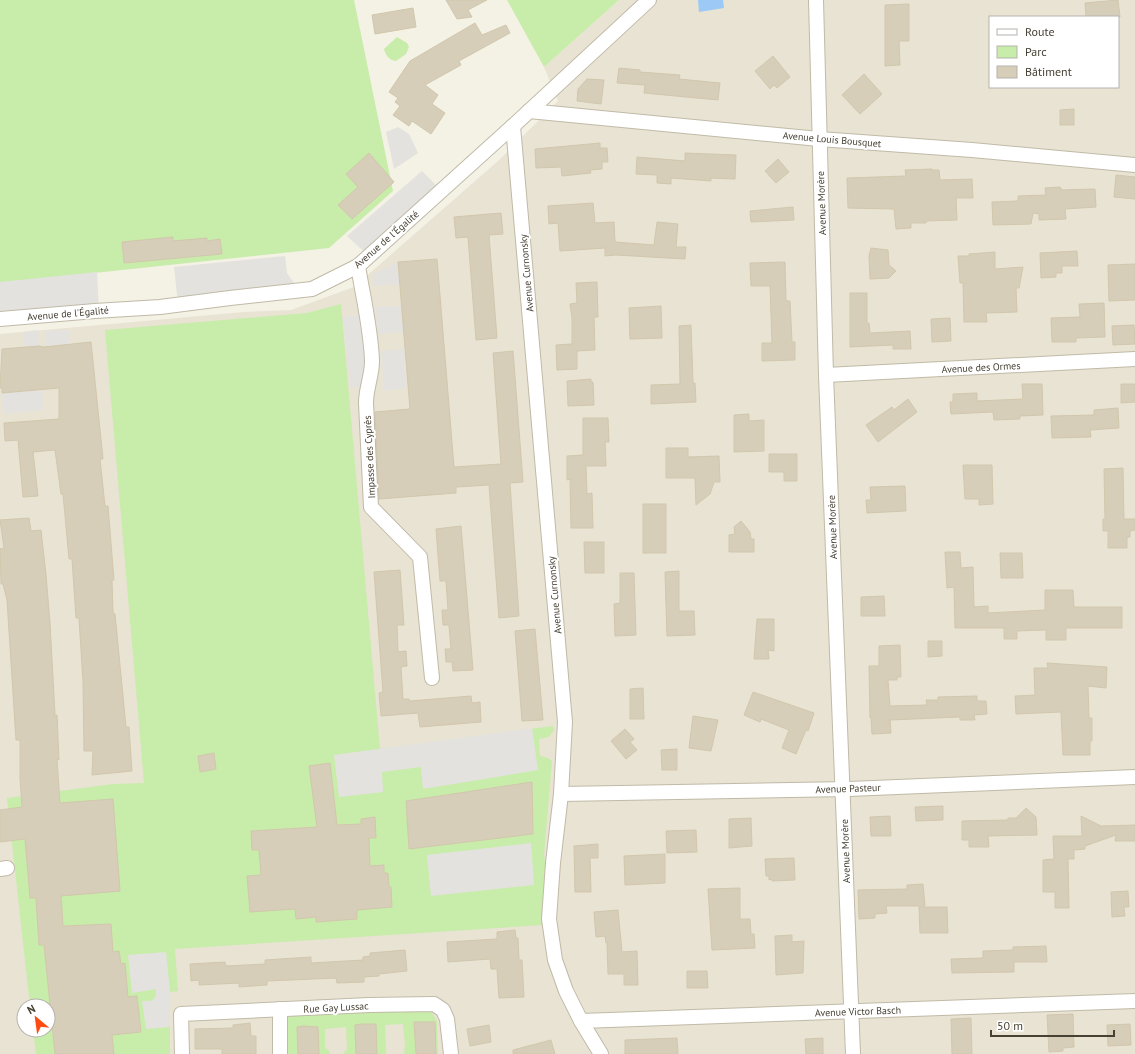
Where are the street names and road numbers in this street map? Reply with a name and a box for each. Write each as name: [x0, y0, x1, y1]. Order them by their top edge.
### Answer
street label: Avenue Louis Bousquet: [782, 129, 882, 150]
street label: Avenue Morère: [814, 171, 829, 235]
street label: Avenue de l'Égalité: [351, 208, 421, 271]
street label: Avenue Curnonsky: [517, 233, 536, 312]
street label: Avenue de l'Égalité: [27, 303, 109, 324]
street label: Avenue des Ormes: [941, 359, 1021, 376]
street label: Impasse des Cyprès: [361, 415, 378, 499]
street label: Avenue Morère: [825, 495, 840, 559]
street label: Avenue Curnonsky: [545, 555, 564, 634]
street label: Avenue Pasteur: [815, 781, 882, 796]
street label: Avenue Morère: [838, 819, 853, 883]
street label: Rue Gay Lussac: [303, 999, 369, 1016]
street label: Avenue Victor Basch: [815, 1003, 901, 1019]

